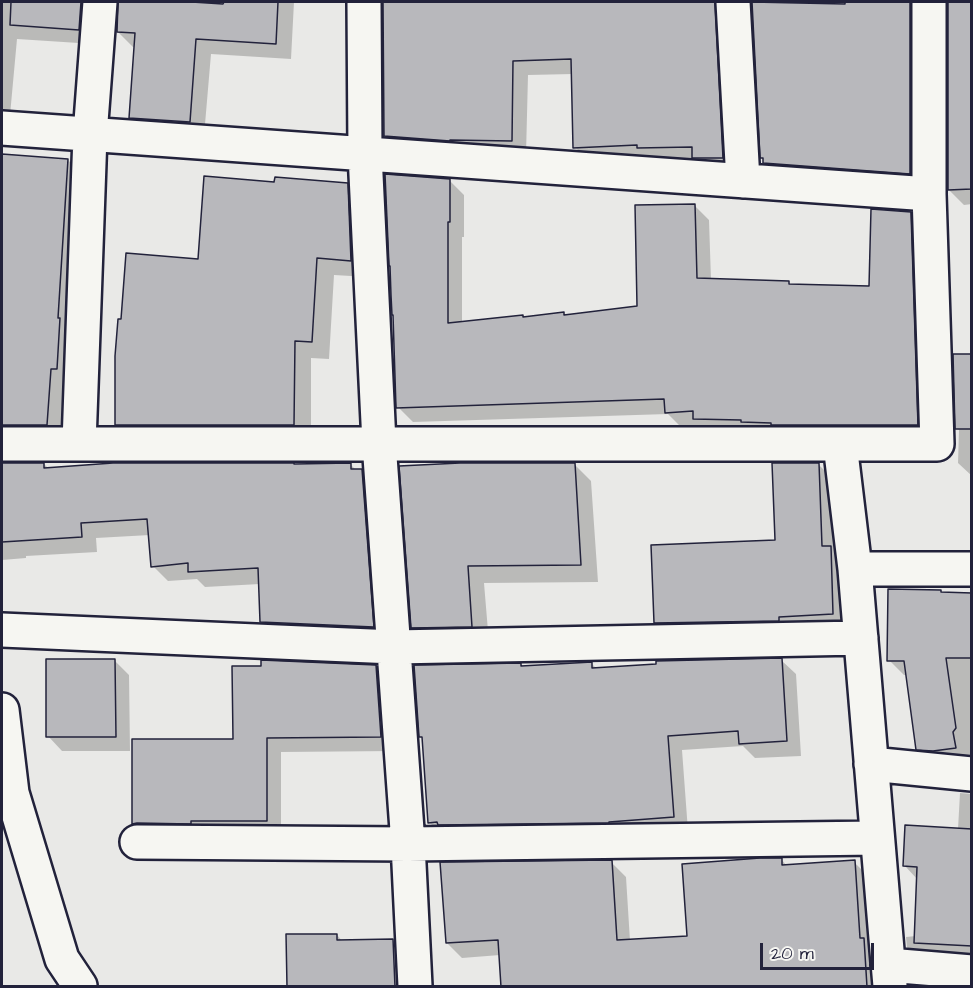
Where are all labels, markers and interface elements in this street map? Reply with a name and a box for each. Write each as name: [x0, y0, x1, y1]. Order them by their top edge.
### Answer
scale bar: [763, 931, 877, 969]
text: 20 m: [771, 941, 814, 966]

